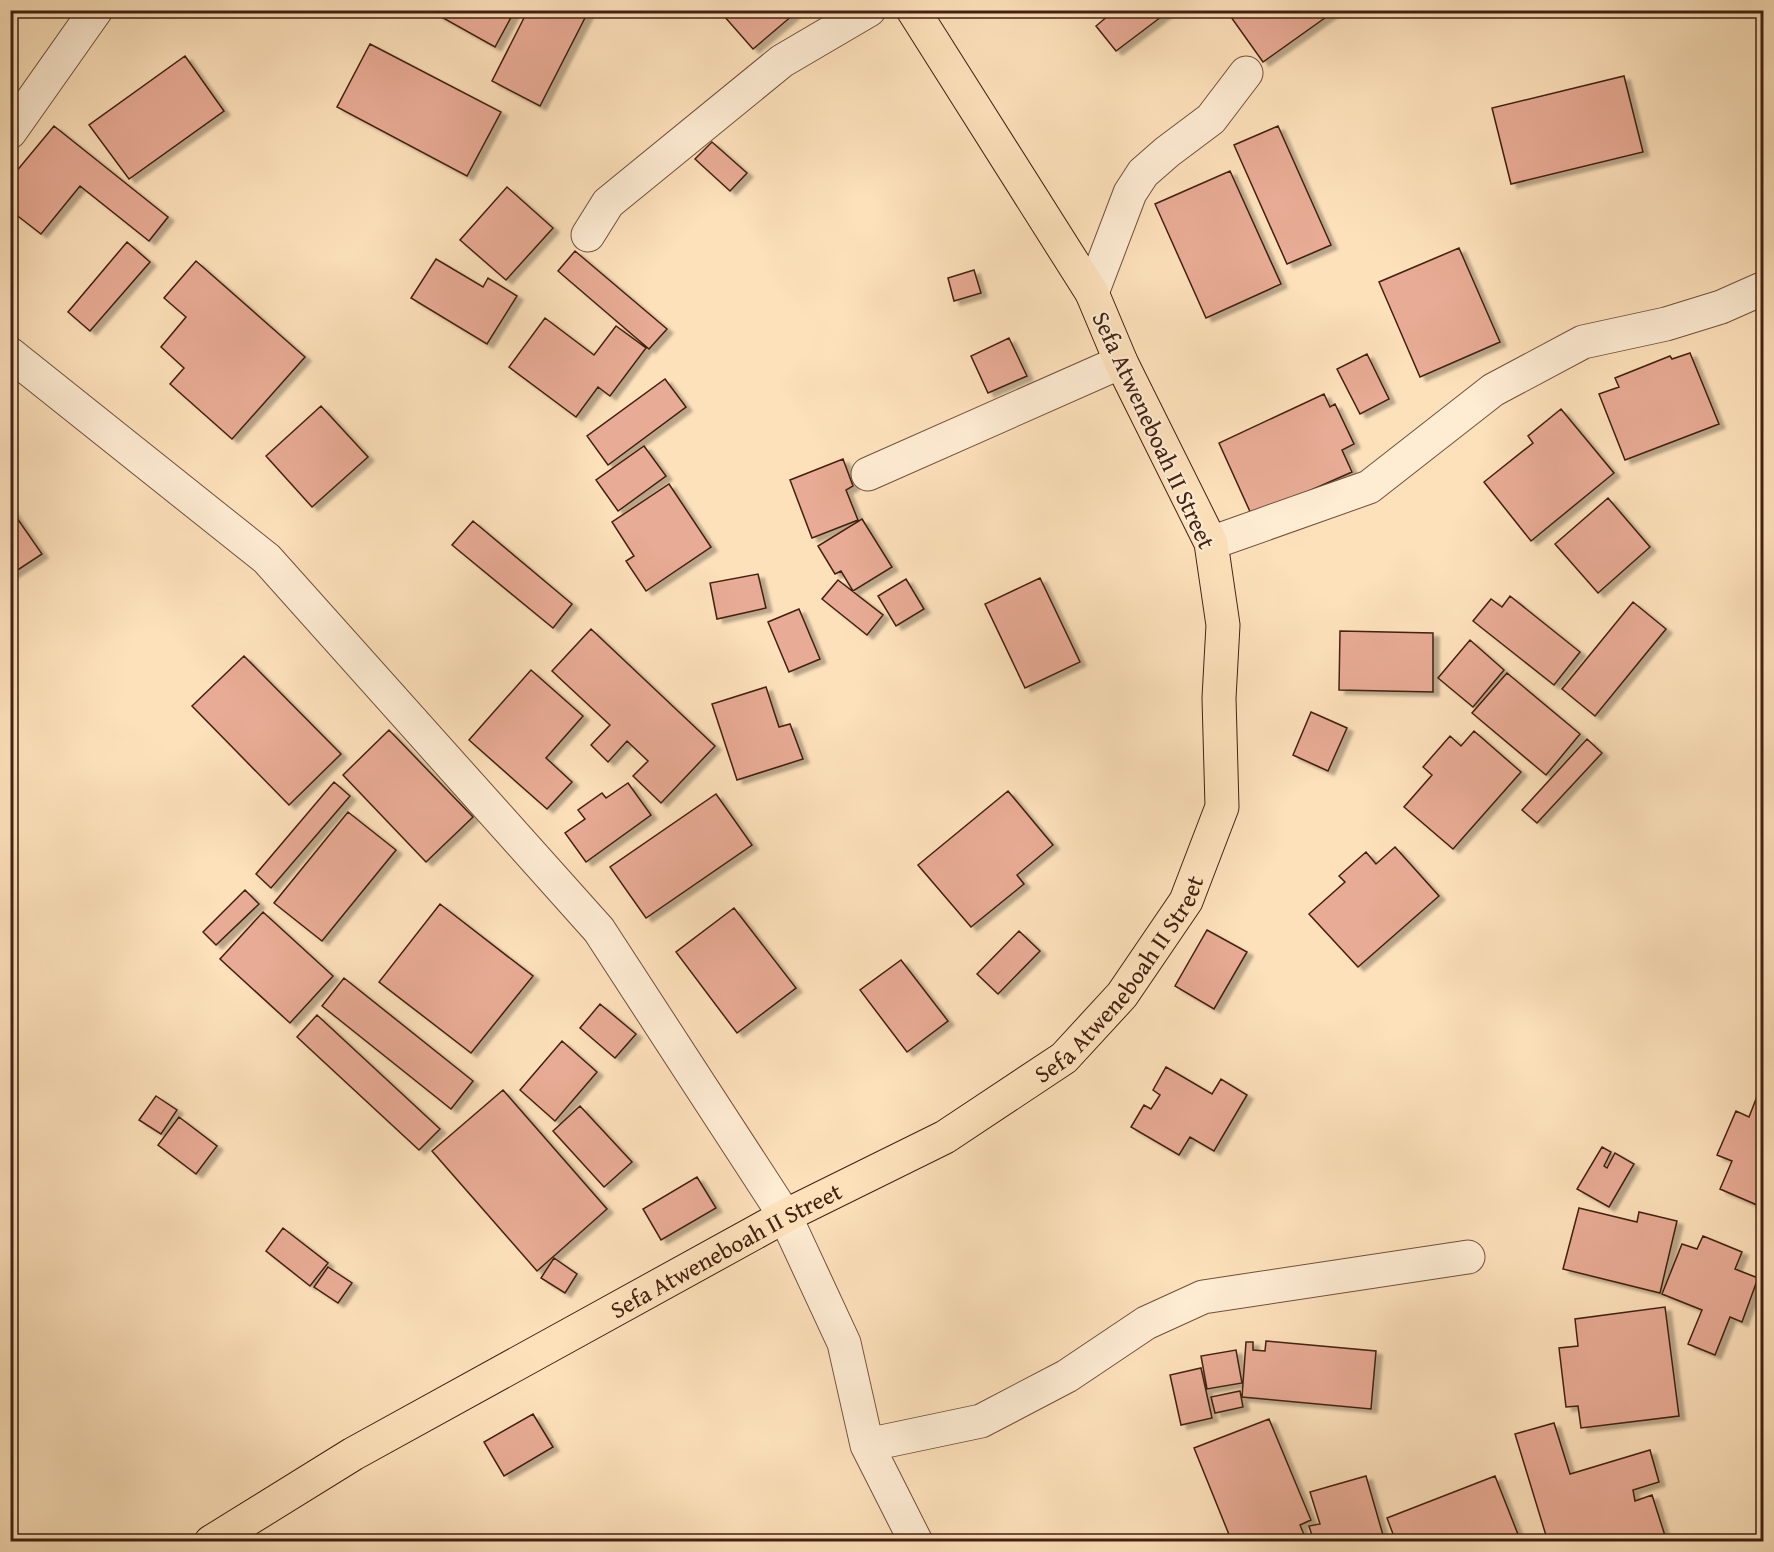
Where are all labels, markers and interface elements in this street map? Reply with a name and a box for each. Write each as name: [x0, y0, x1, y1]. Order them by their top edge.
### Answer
street label: Sefa Atweneboah II Street: [1084, 305, 1225, 555]
street label: Sefa Atweneboah II Street: [1027, 870, 1212, 1091]
street label: Sefa Atweneboah II Street: [604, 1173, 848, 1327]

